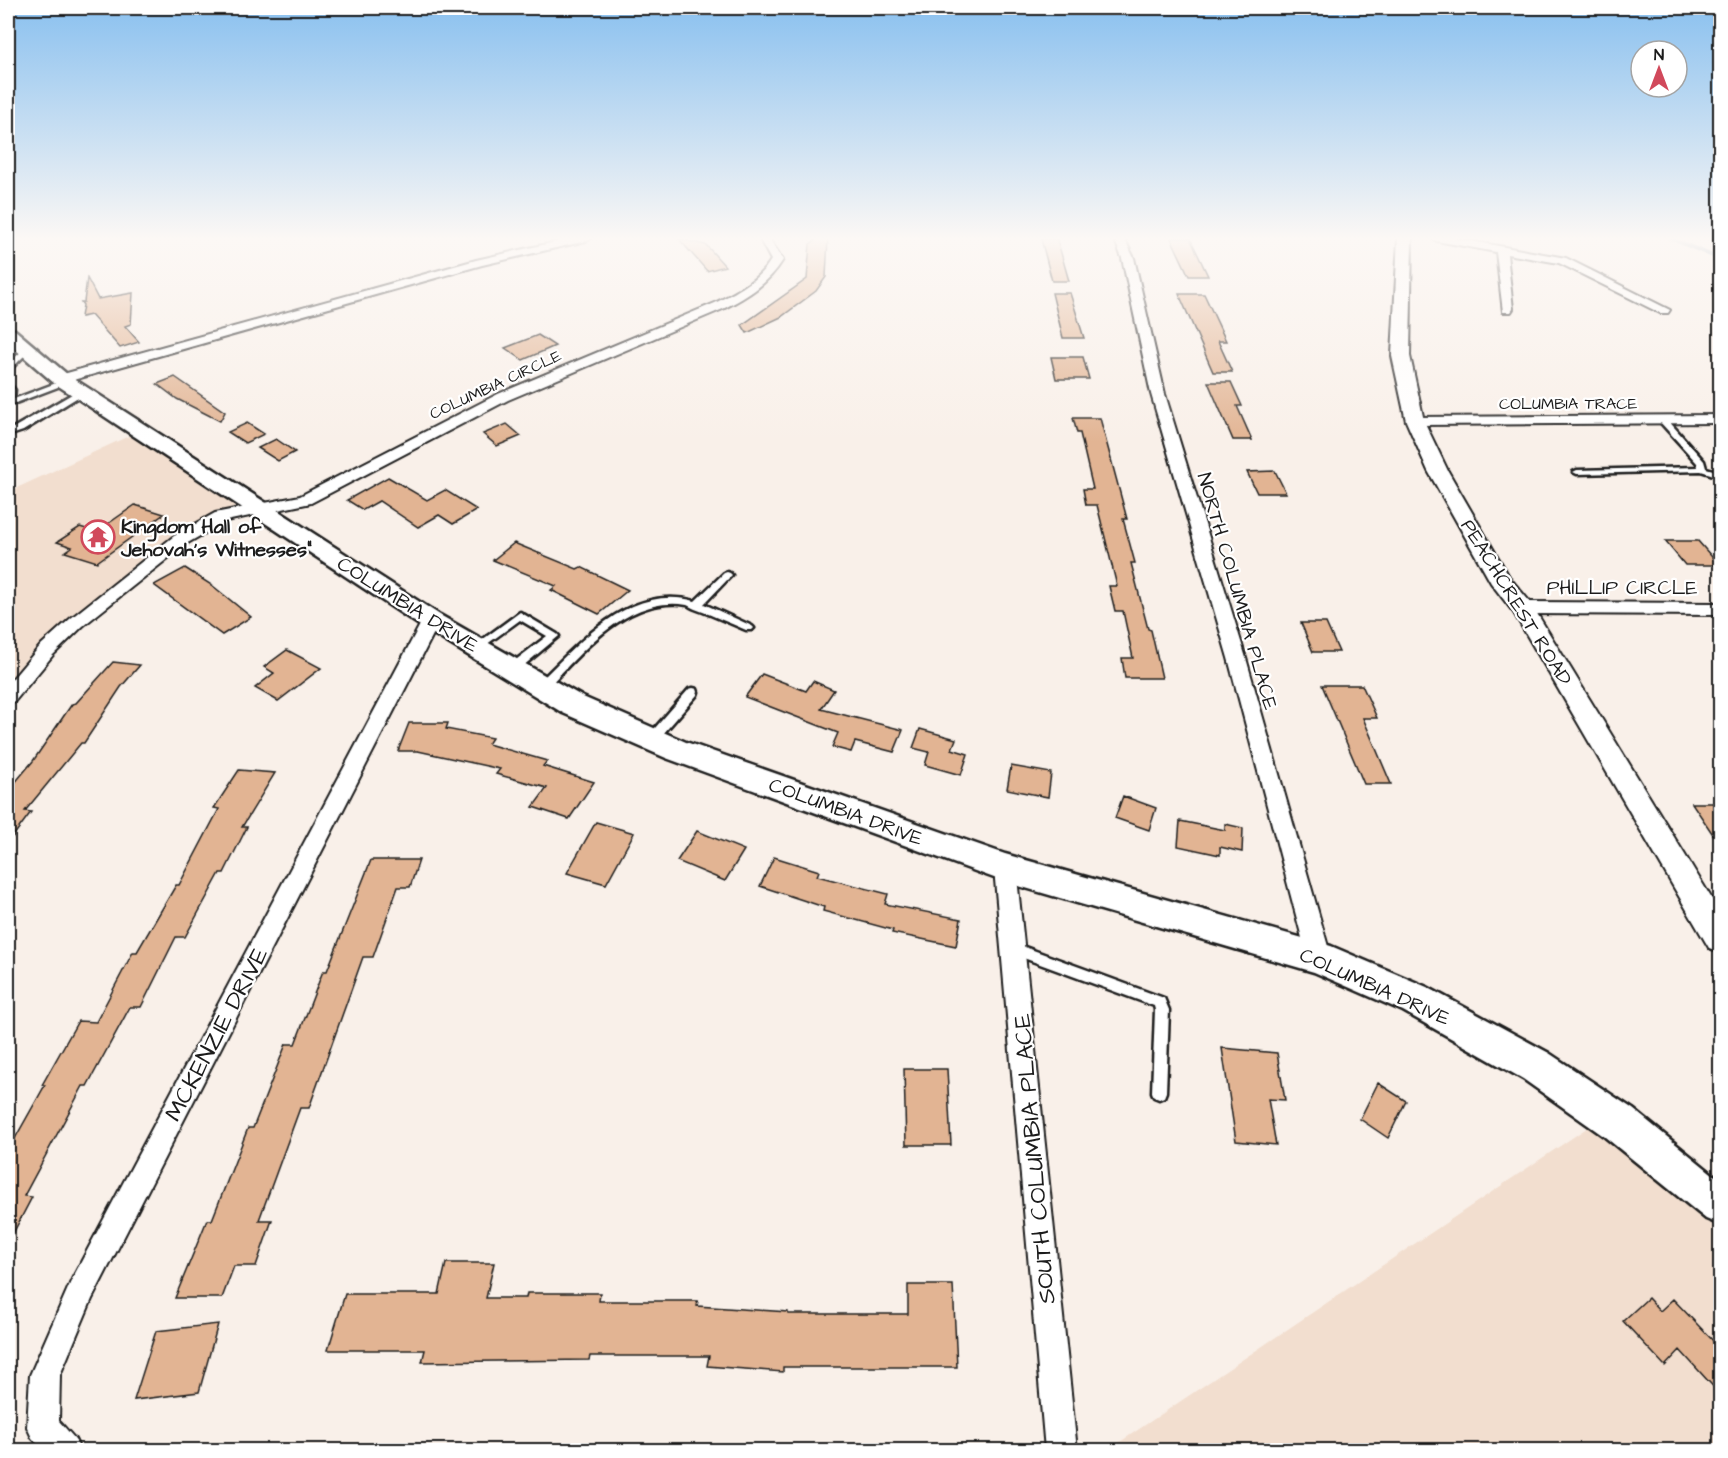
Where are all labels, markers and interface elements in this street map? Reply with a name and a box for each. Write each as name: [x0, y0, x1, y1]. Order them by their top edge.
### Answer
north arrow: [1629, 39, 1689, 99]
text: N: [1654, 44, 1664, 66]
street label: COLUMBIA CIRCLE: [426, 345, 565, 425]
street label: COLUMBIA TRACE: [1499, 393, 1638, 415]
street label: NORTH COLUMBIA PLACE: [1190, 469, 1284, 713]
place label: Kingdom Hall of Jehovah’s Witnesses”: [120, 513, 312, 564]
street label: PEACHCREST ROAD: [1454, 514, 1579, 691]
temple icon: Kingdom Hall of Jehovah’s Witnesses”: [80, 519, 116, 555]
street label: COLUMBIA DRIVE: [331, 550, 484, 660]
street label: PHILLIP CIRCLE: [1547, 574, 1697, 602]
street label: COLUMBIA DRIVE: [765, 771, 927, 853]
street label: COLUMBIA DRIVE: [1295, 941, 1454, 1033]
street label: MCKENZIE DRIVE: [157, 942, 277, 1127]
street label: SOUTH COLUMBIA PLACE: [1005, 1012, 1065, 1305]

